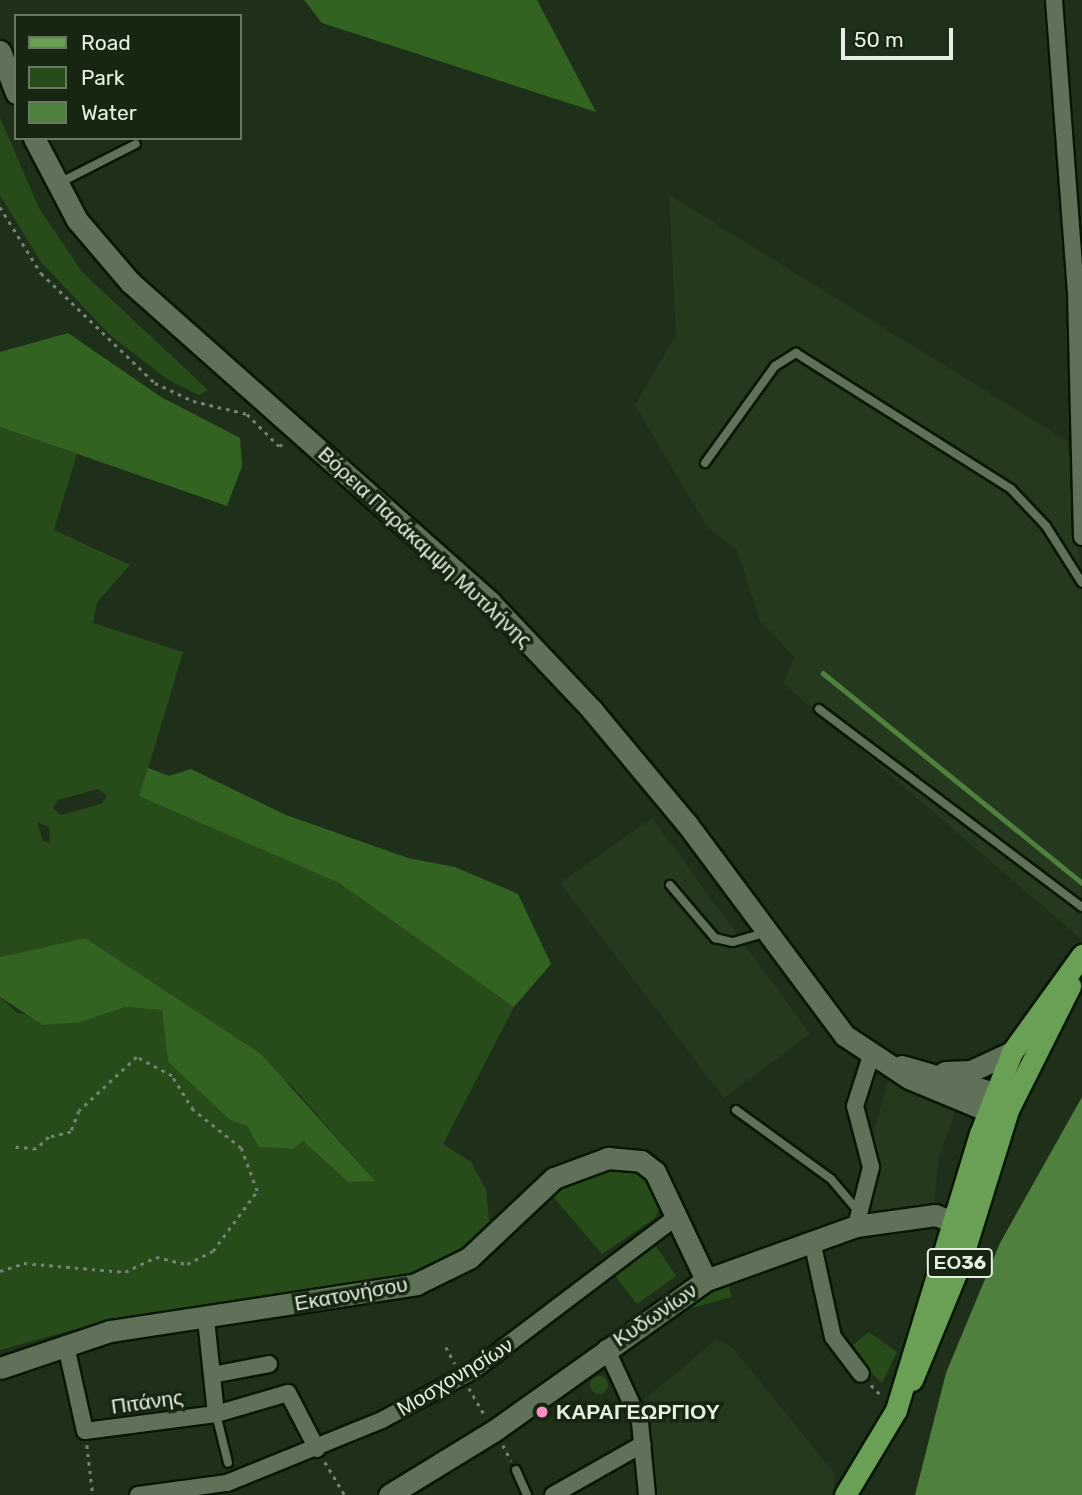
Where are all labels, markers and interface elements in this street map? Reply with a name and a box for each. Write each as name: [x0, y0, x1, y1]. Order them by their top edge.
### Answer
legend: [14, 14, 242, 140]
scale bar: [844, 14, 956, 58]
text: 50 m: [854, 27, 904, 52]
text: Road: [81, 30, 131, 55]
text: Park: [81, 65, 125, 90]
text: Water: [81, 100, 137, 125]
street label: Βόρεια Παράκαμψη Μυτιλήνης: [313, 441, 537, 653]
road number: ΕΟ36: [927, 1247, 993, 1278]
street label: Εκατονήσου: [292, 1272, 410, 1316]
street label: Κυδωνίων: [608, 1278, 702, 1352]
street label: Μοσχονησίων: [392, 1332, 518, 1422]
street label: Πιτάνης: [109, 1384, 185, 1420]
place label: ΚΑΡΑΓΕΩΡΓΙΟΥ: [556, 1399, 720, 1425]
marker: ΚΑΡΑΓΕΩΡΓΙΟΥ: [534, 1404, 550, 1420]

